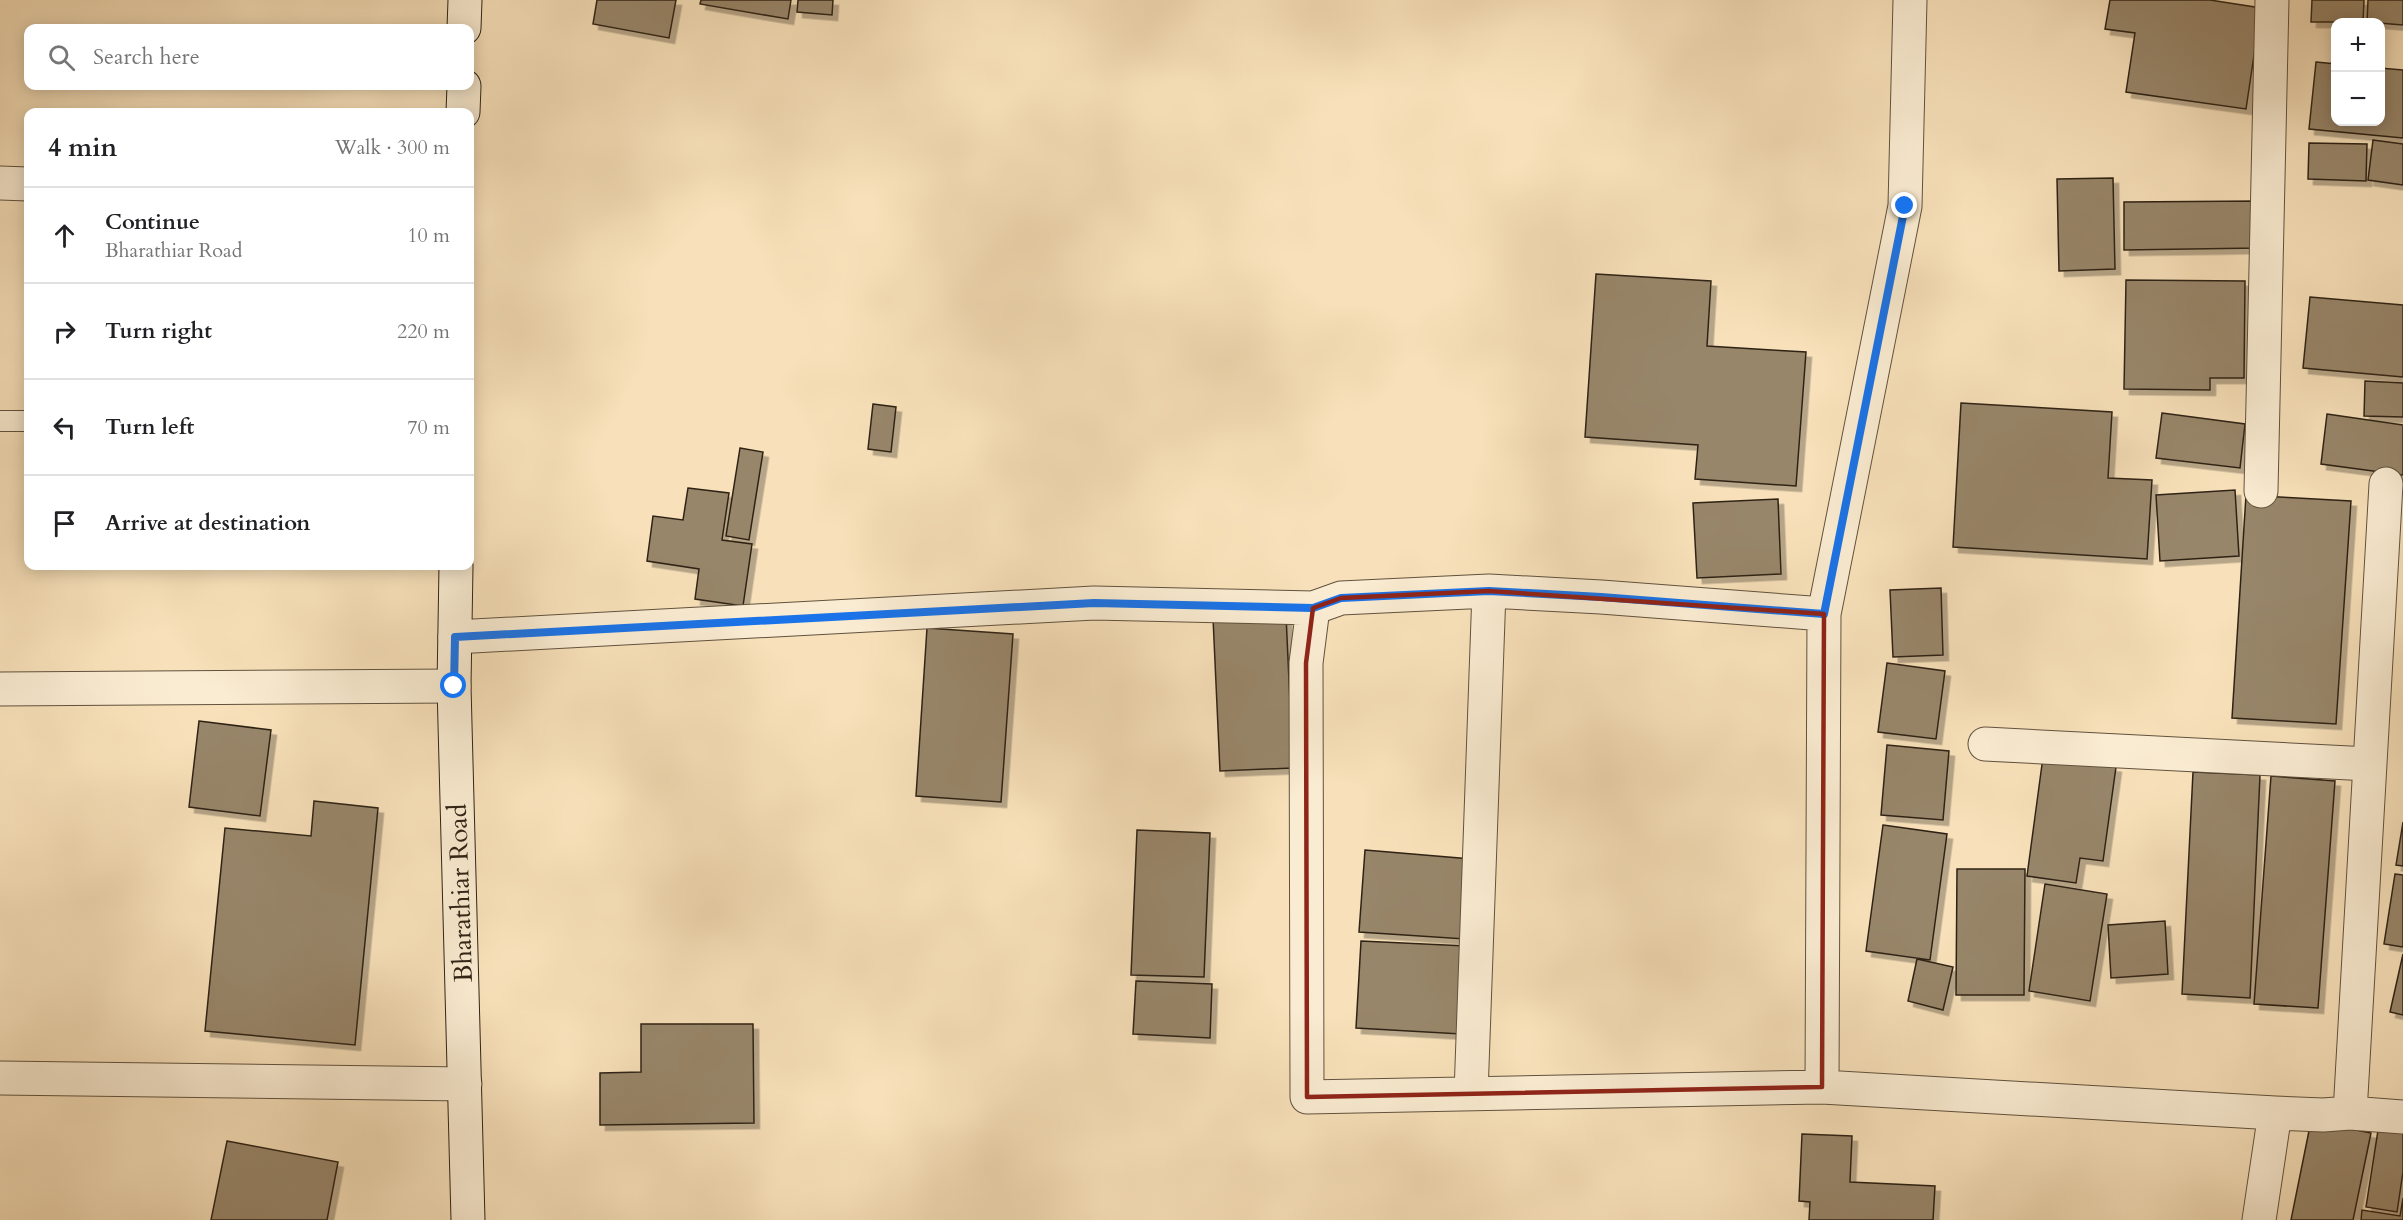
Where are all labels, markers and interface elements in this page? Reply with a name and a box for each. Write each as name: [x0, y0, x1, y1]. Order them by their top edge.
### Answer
map controls: [2331, 18, 2385, 126]
button: +: [2331, 18, 2385, 72]
search box: [24, 24, 474, 90]
icon: search: [45, 41, 78, 74]
text: Search here: [93, 42, 200, 72]
button: −: [2331, 72, 2385, 126]
text: 4 min: [48, 130, 117, 165]
text: Walk · 300 m: [335, 134, 450, 161]
route end: [1891, 192, 1917, 218]
text: Continue: [105, 207, 200, 237]
icon: ahead: [48, 219, 81, 252]
text: 10 m: [407, 222, 450, 249]
text: Bharathiar Road: [105, 237, 242, 264]
icon: right: [48, 315, 81, 348]
text: Turn right: [105, 316, 212, 346]
text: 220 m: [397, 318, 450, 345]
icon: left: [48, 411, 81, 444]
text: Turn left: [105, 412, 194, 442]
text: 70 m: [407, 414, 450, 441]
icon: arrive: [48, 507, 81, 540]
text: Arrive at destination: [105, 508, 310, 538]
route start: [440, 672, 466, 698]
street label: Bharathiar Road: [440, 803, 481, 983]

